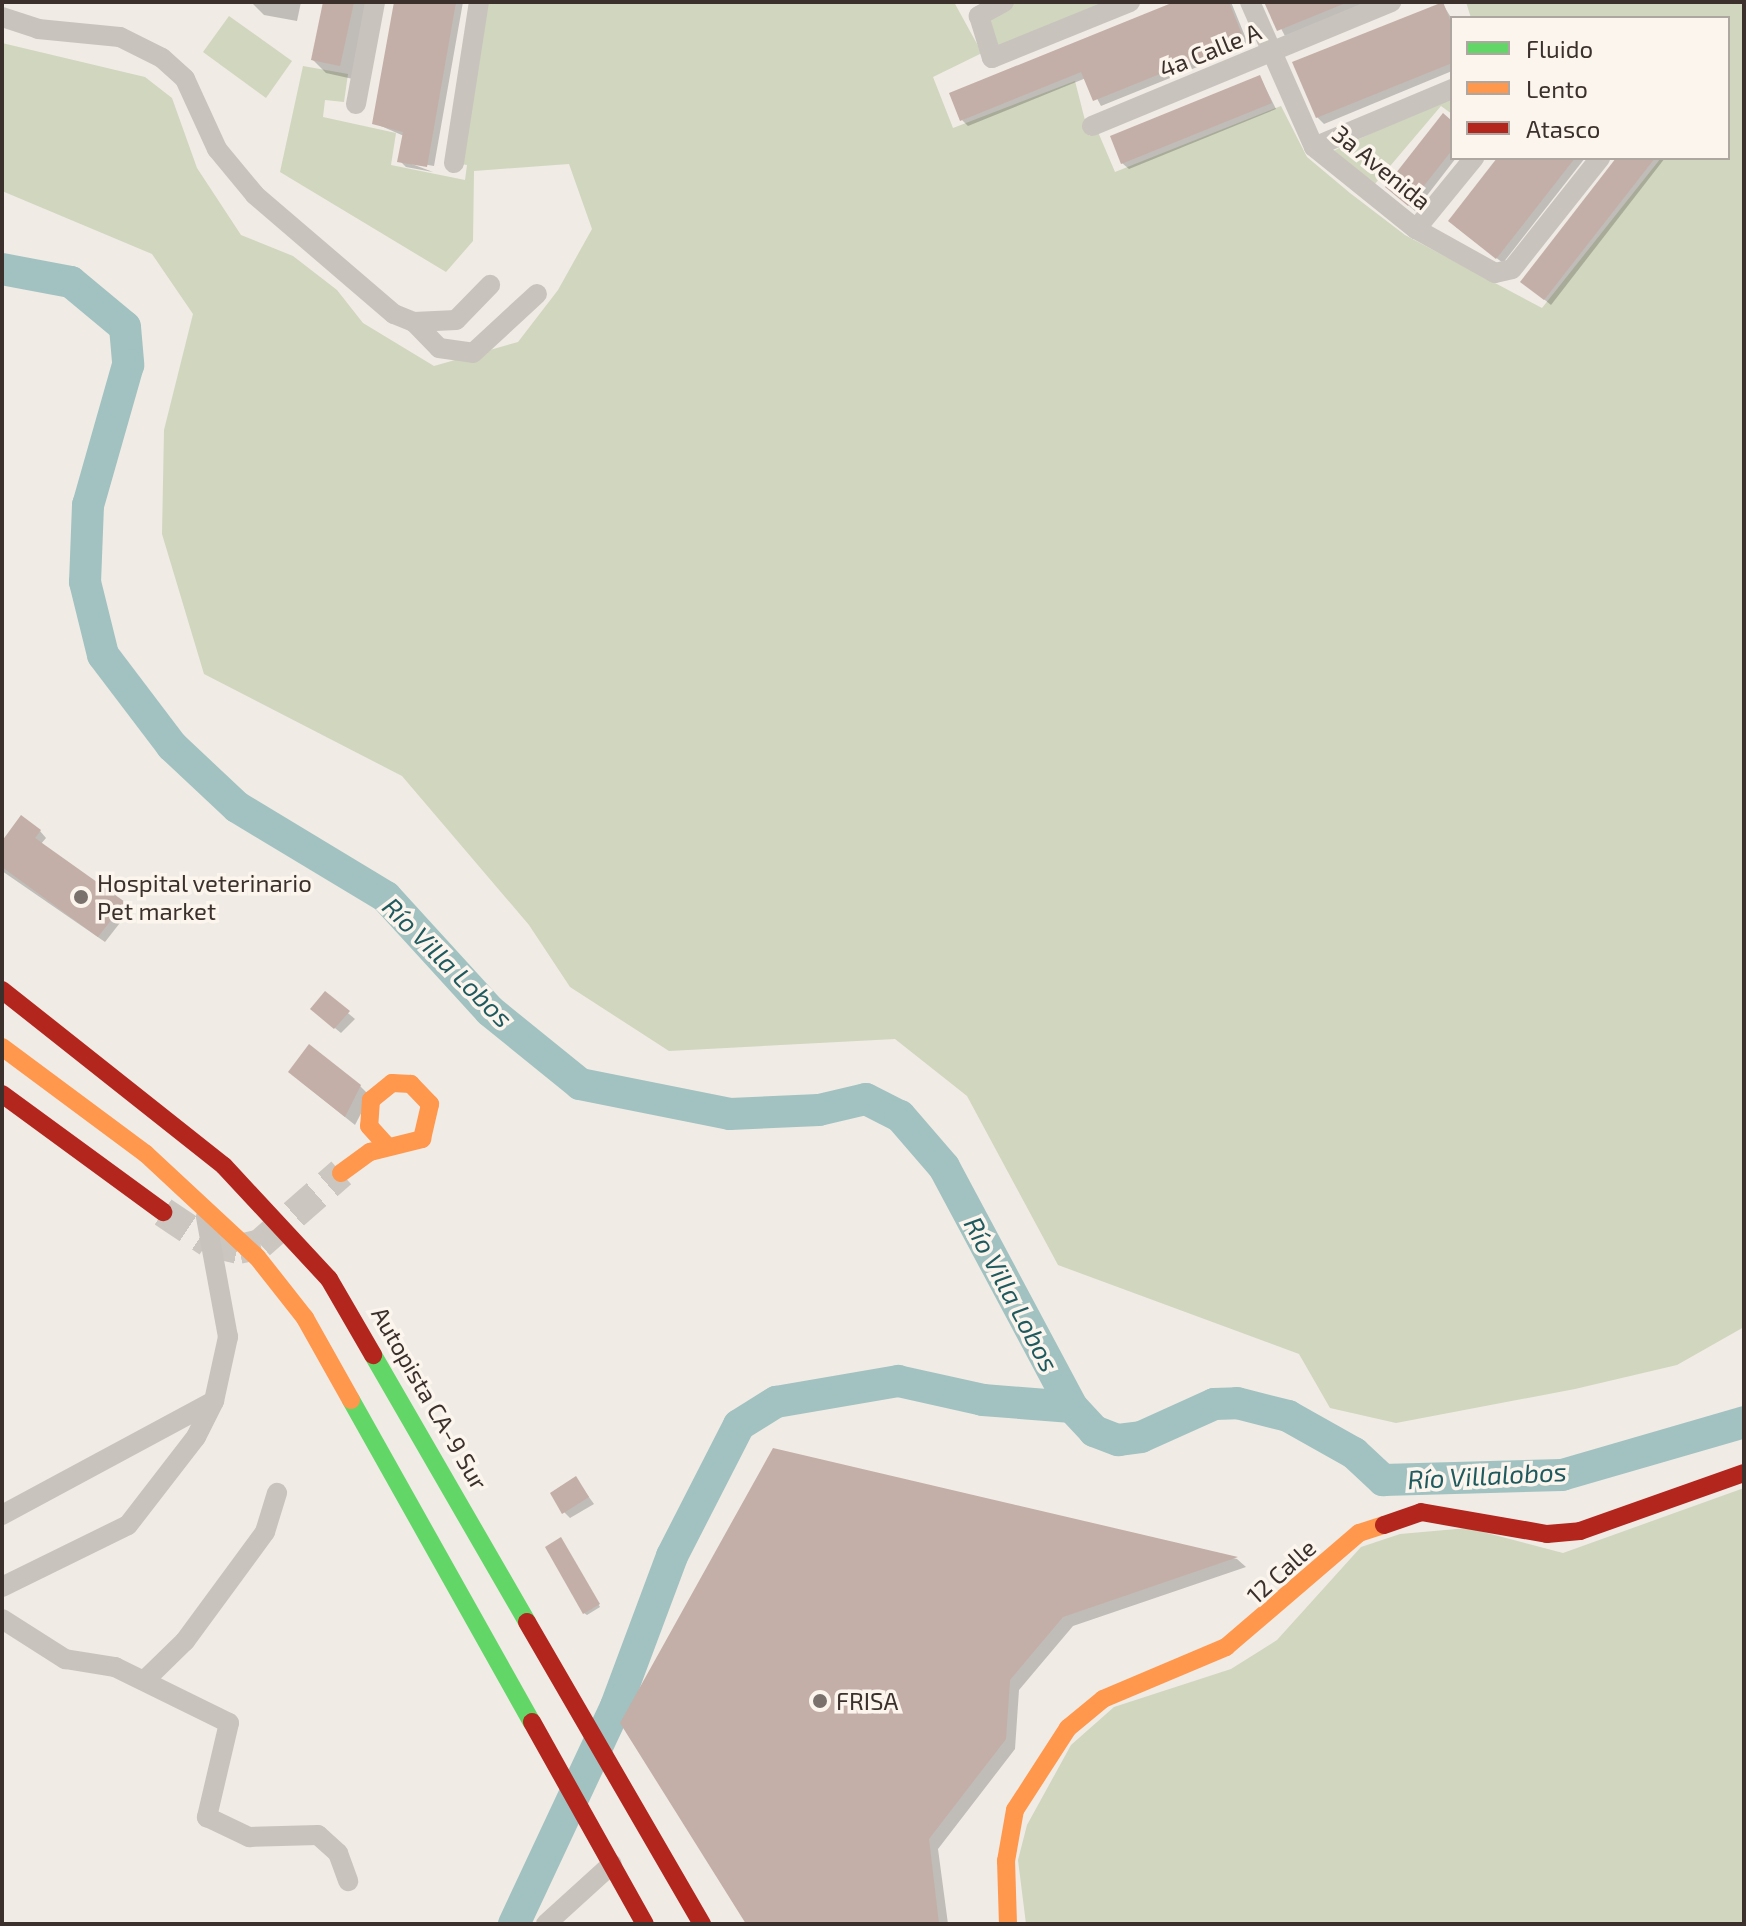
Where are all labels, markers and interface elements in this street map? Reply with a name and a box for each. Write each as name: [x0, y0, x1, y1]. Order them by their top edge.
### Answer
legend: [1450, 16, 1730, 160]
street label: 4a Calle A: [1155, 17, 1265, 83]
text: Fluido: [1526, 34, 1593, 63]
text: Lento: [1526, 74, 1588, 103]
text: Atasco: [1526, 114, 1600, 143]
street label: 3a Avenida: [1327, 118, 1437, 216]
place label: Hospital veterinario Pet market: [97, 869, 313, 925]
marker: Hospital veterinario Pet market: [72, 888, 90, 906]
water label: Río Villa Lobos: [376, 890, 520, 1034]
water label: Río Villa Lobos: [958, 1211, 1066, 1377]
street label: Autopista CA-9 Sur: [366, 1301, 494, 1495]
water label: Río Villalobos: [1406, 1455, 1568, 1495]
street label: 12 Calle: [1241, 1533, 1321, 1609]
place label: FRISA: [836, 1687, 898, 1715]
marker: FRISA: [811, 1692, 829, 1710]

